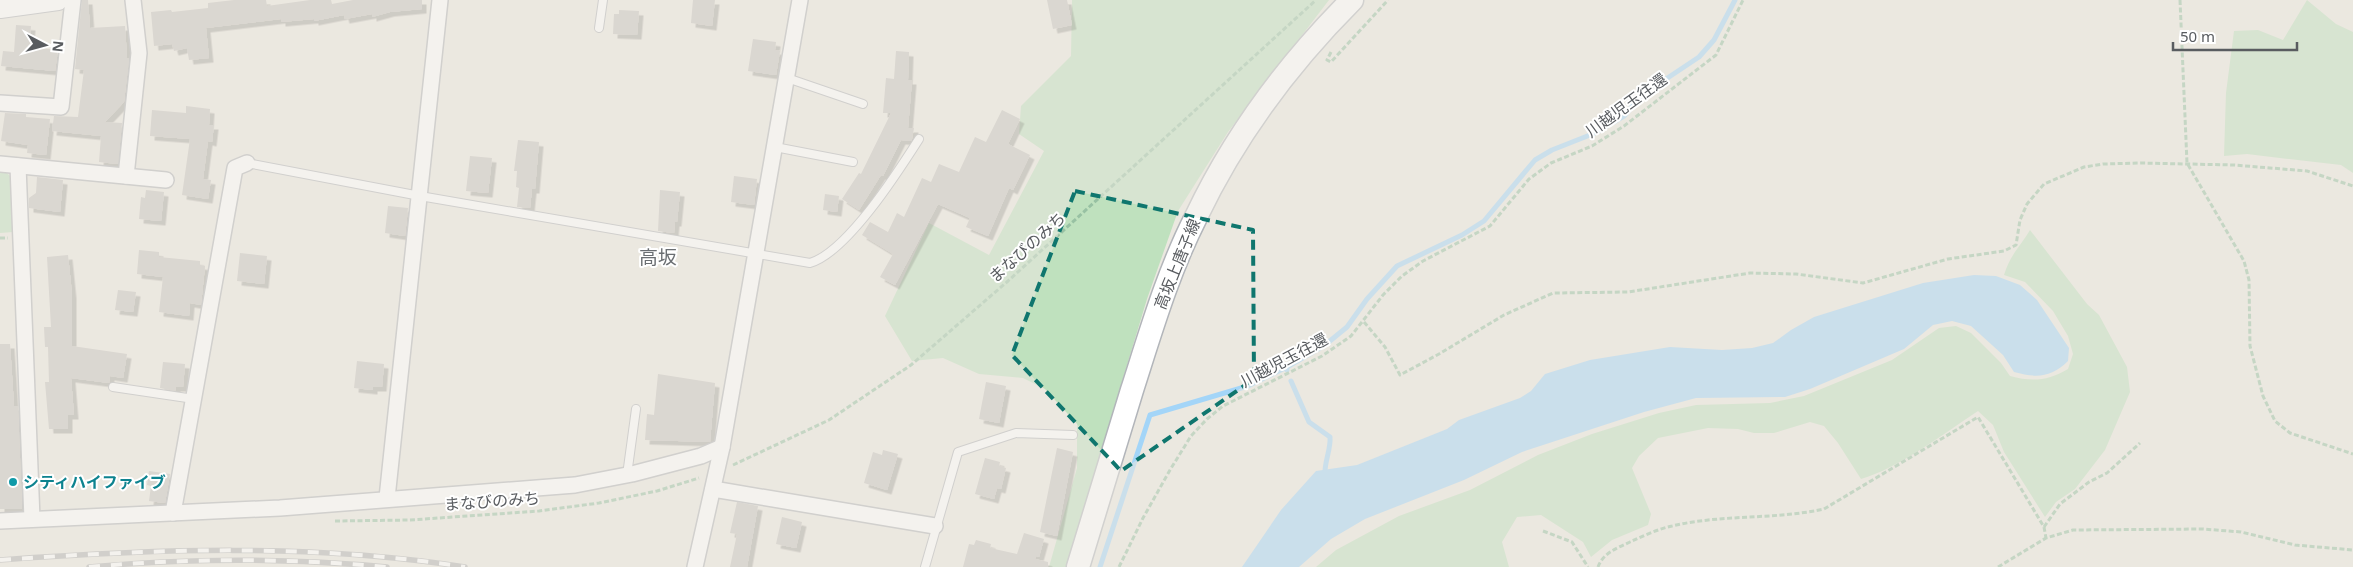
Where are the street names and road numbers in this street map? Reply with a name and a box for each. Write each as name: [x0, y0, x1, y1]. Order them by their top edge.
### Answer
street label: 川越児玉往還: [1581, 68, 1671, 142]
street label: まなびのみち: [984, 207, 1070, 287]
street label: 高坂上唐子線: [1149, 215, 1205, 313]
street label: 川越児玉往還: [1236, 328, 1332, 392]
street label: まなびのみち: [443, 487, 541, 515]

